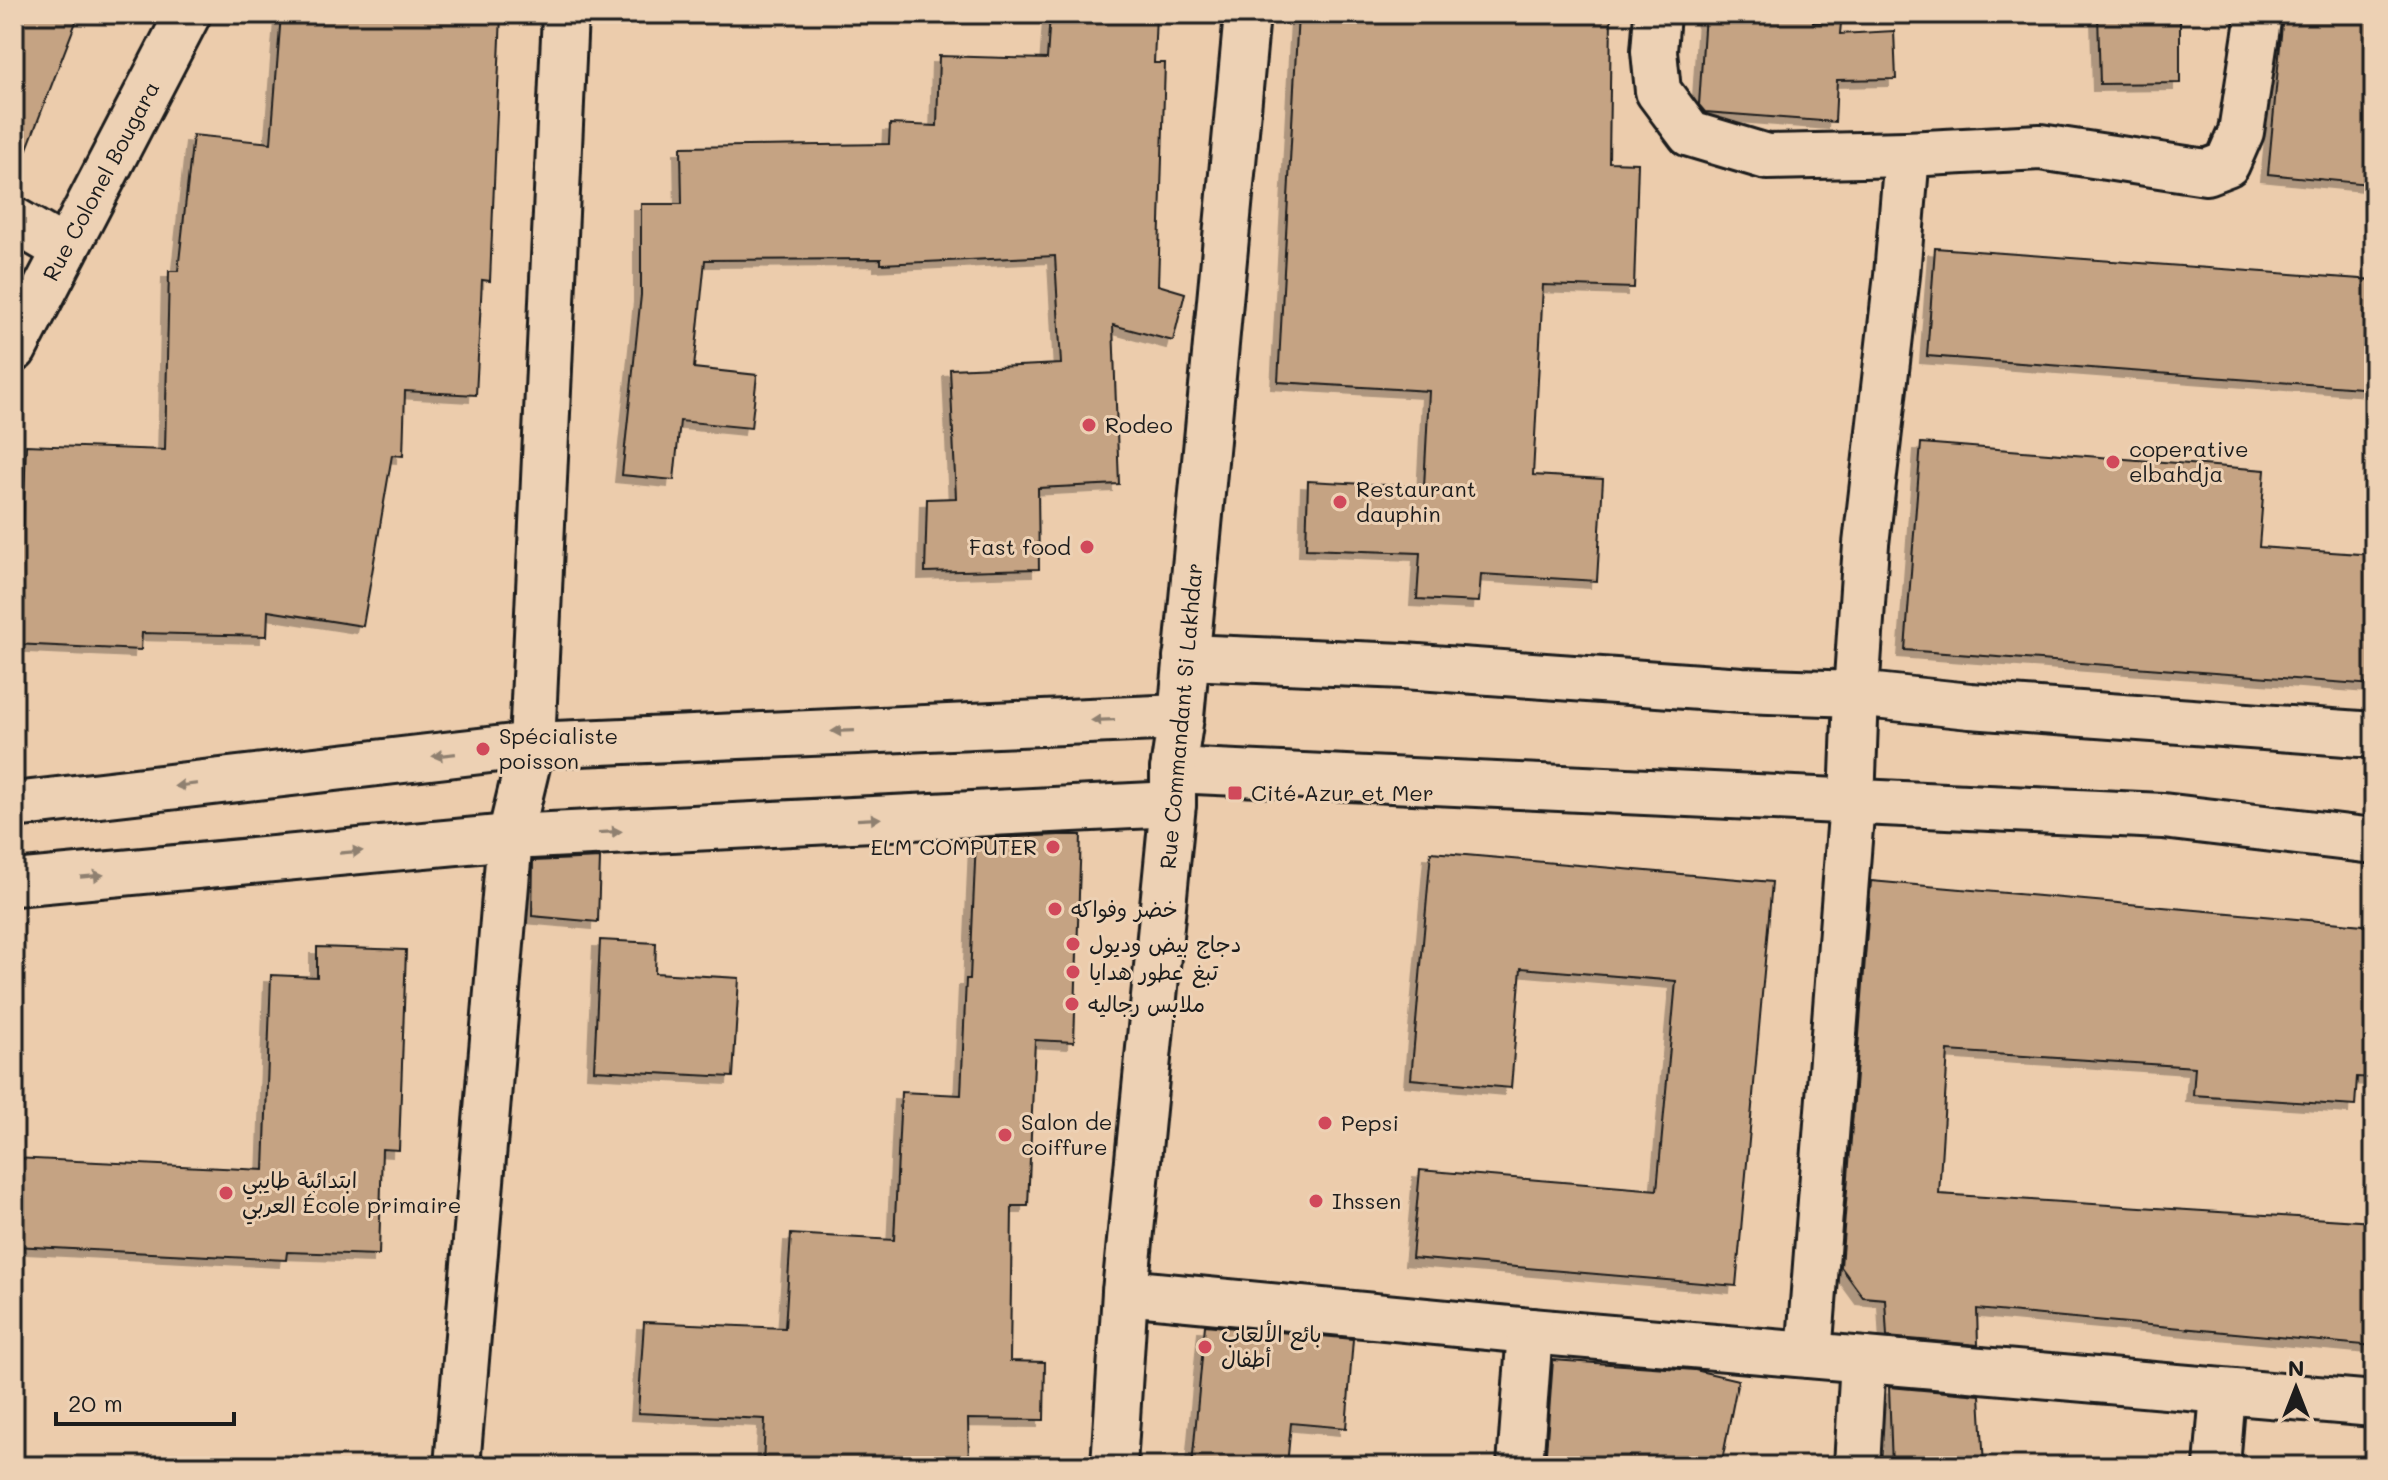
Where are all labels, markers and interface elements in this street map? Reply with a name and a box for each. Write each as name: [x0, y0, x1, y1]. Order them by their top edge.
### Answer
street label: Rue Colonel Bougara: [36, 76, 166, 286]
place label: Rodeo: [1105, 410, 1173, 439]
marker: Rodeo: [1080, 416, 1098, 434]
place label: coperative elbahdja: [2129, 434, 2249, 488]
marker: coperative elbahdja: [2104, 453, 2122, 471]
place label: Restaurant dauphin: [1356, 474, 1476, 528]
marker: Restaurant dauphin: [1331, 493, 1349, 511]
place label: Fast food: [969, 532, 1071, 561]
marker: Fast food: [1078, 538, 1096, 556]
street label: Rue Commandant Si Lakhdar: [1153, 562, 1208, 870]
one-way arrow: [1090, 714, 1115, 727]
place label: Spécialiste poisson: [499, 721, 618, 775]
one-way arrow: [830, 725, 855, 738]
marker: Spécialiste poisson: [474, 740, 492, 758]
one-way arrow: [431, 748, 456, 761]
place label: Cité Azur et Mer: [1251, 778, 1434, 807]
one-way arrow: [173, 779, 198, 792]
marker: Cité Azur et Mer: [1226, 784, 1244, 802]
one-way arrow: [857, 812, 882, 825]
one-way arrow: [598, 826, 623, 839]
place label: ELM COMPUTER: [871, 832, 1037, 861]
marker: ELM COMPUTER: [1044, 838, 1062, 856]
one-way arrow: [339, 845, 364, 858]
one-way arrow: [80, 869, 105, 882]
place label: خضر وفواكه: [1071, 894, 1178, 923]
marker: خضر وفواكه: [1046, 900, 1064, 918]
place label: دجاج بيض وديول: [1089, 929, 1241, 959]
marker: دجاج بيض وديول: [1064, 935, 1082, 953]
place label: تبغ عطور هدايا: [1089, 957, 1219, 988]
marker: تبغ عطور هدايا: [1064, 963, 1082, 981]
place label: ملابس رجاليه: [1088, 989, 1205, 1018]
marker: ملابس رجاليه: [1063, 995, 1081, 1013]
place label: Salon de coiffure: [1021, 1107, 1112, 1161]
place label: Pepsi: [1341, 1108, 1399, 1137]
marker: Pepsi: [1316, 1114, 1334, 1132]
marker: Salon de coiffure: [996, 1126, 1014, 1144]
place label: ابتدائية طايبي العربي École primaire: [242, 1165, 461, 1225]
marker: ابتدائية طايبي العربي École primaire: [217, 1184, 235, 1202]
place label: Ihssen: [1332, 1186, 1401, 1215]
marker: Ihssen: [1307, 1192, 1325, 1210]
place label: بائع الألعاب أطفال: [1221, 1319, 1322, 1373]
marker: بائع الألعاب أطفال: [1196, 1338, 1214, 1356]
north arrow: [2256, 1348, 2336, 1428]
text: N: [2288, 1353, 2304, 1382]
scale bar: [56, 1376, 234, 1426]
text: 20 m: [68, 1387, 123, 1418]

